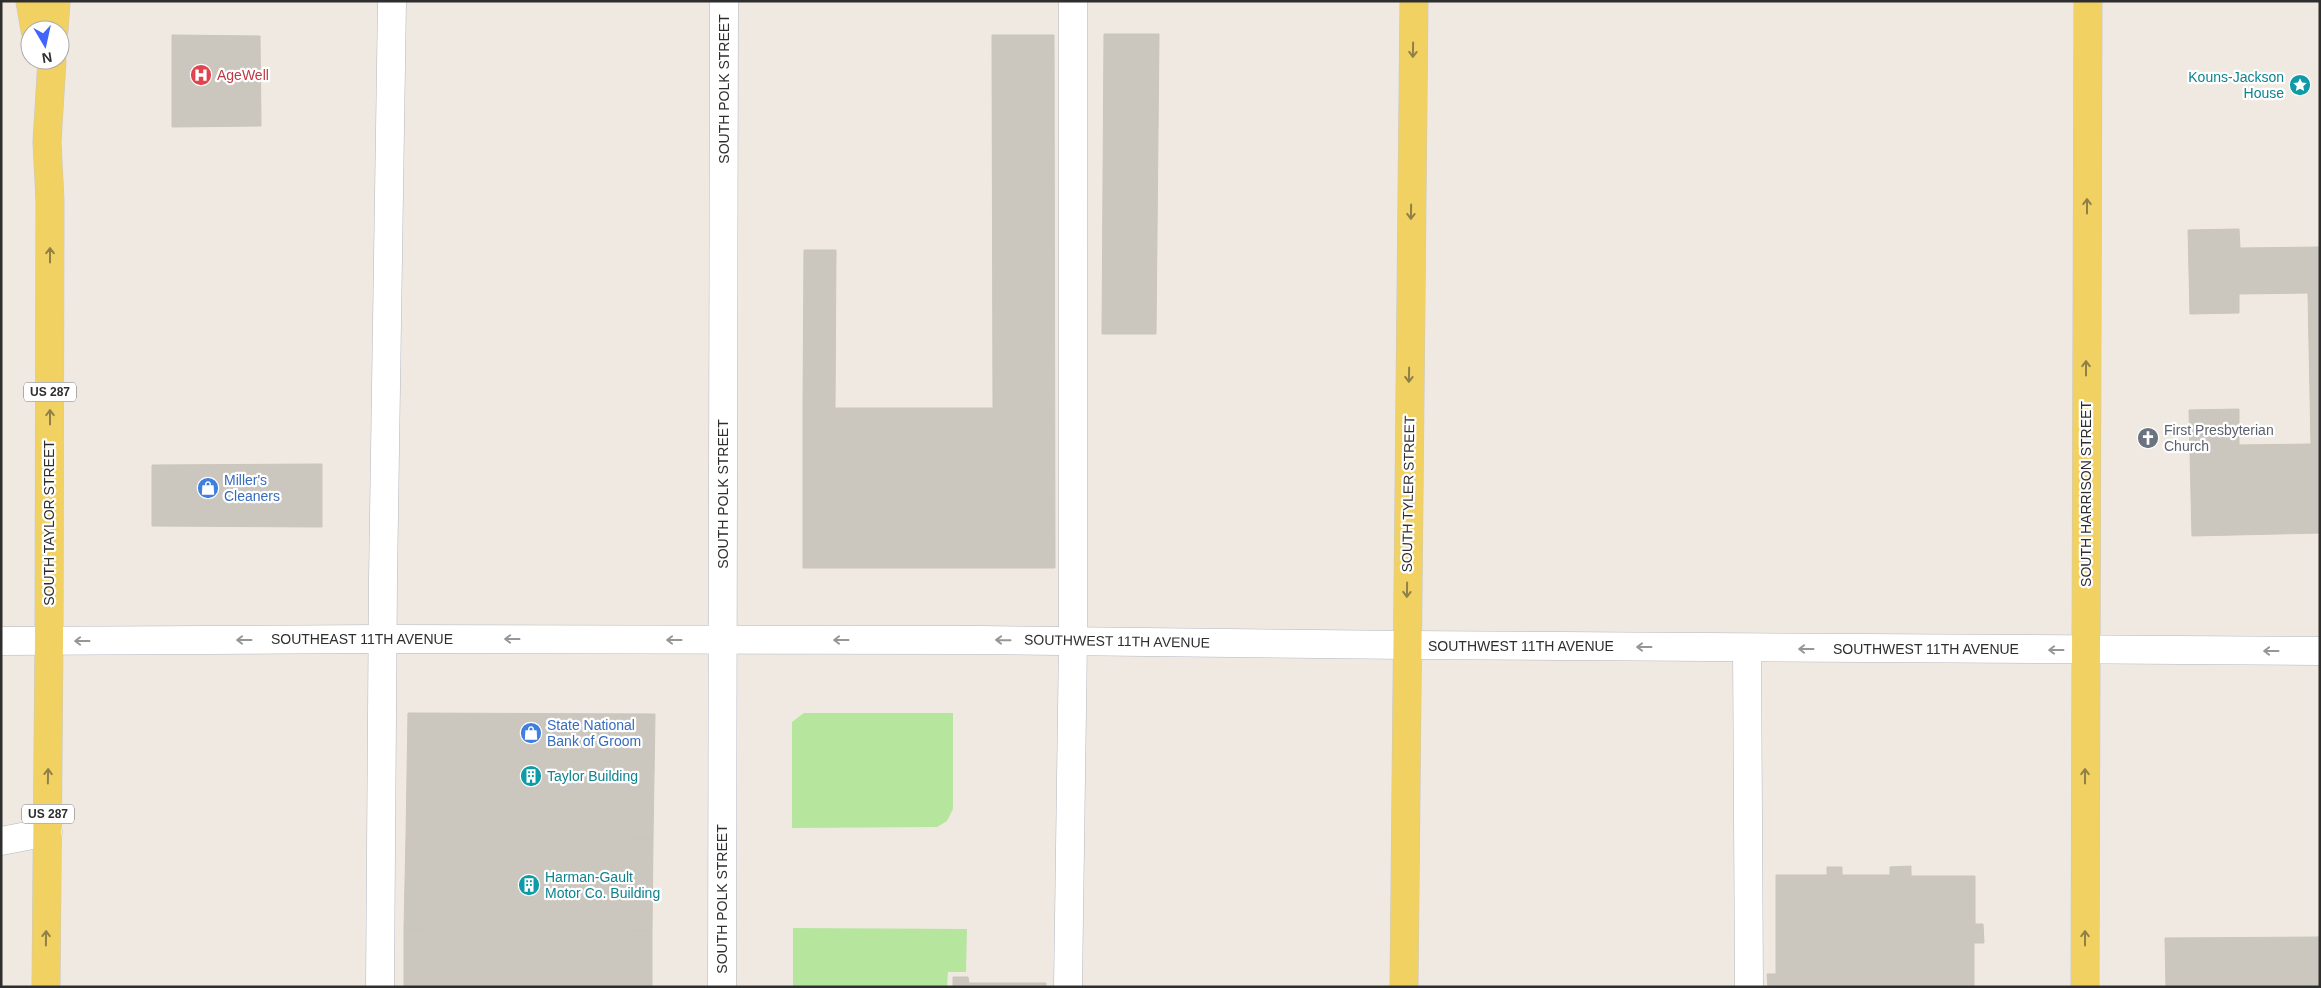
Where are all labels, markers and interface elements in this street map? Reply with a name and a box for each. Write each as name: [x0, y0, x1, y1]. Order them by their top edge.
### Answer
street label: SOUTH POLK STREET: [716, 14, 732, 164]
north arrow: [20, 20, 70, 70]
one-way arrow: [1408, 42, 1418, 58]
text: N: [41, 49, 53, 67]
hospital icon: AgeWell: [189, 63, 213, 87]
place label: AgeWell: [217, 67, 269, 83]
place label: Kouns-Jackson House: [2188, 69, 2284, 101]
place icon: Kouns-Jackson House: [2288, 73, 2312, 97]
one-way arrow: [2082, 198, 2092, 214]
one-way arrow: [1406, 204, 1416, 220]
one-way arrow: [45, 247, 55, 264]
one-way arrow: [2081, 360, 2091, 376]
one-way arrow: [1404, 366, 1414, 383]
road number: US 287: [24, 382, 76, 402]
street label: SOUTH HARRISON STREET: [2078, 401, 2094, 587]
one-way arrow: [45, 410, 55, 426]
street label: SOUTH TYLER STREET: [1399, 415, 1417, 573]
street label: SOUTH POLK STREET: [715, 419, 731, 569]
place label: First Presbyterian Church: [2164, 422, 2274, 454]
church icon: First Presbyterian Church: [2136, 426, 2160, 450]
street label: SOUTH TAYLOR STREET: [41, 440, 57, 606]
place label: Miller's Cleaners: [224, 472, 280, 504]
shop icon: Miller's Cleaners: [196, 476, 220, 500]
one-way arrow: [1402, 582, 1411, 598]
street label: SOUTHEAST 11TH AVENUE: [271, 631, 453, 647]
street label: SOUTHWEST 11TH AVENUE: [1024, 631, 1210, 651]
one-way arrow: [504, 634, 520, 644]
one-way arrow: [237, 635, 253, 645]
one-way arrow: [667, 635, 683, 645]
one-way arrow: [833, 635, 850, 645]
one-way arrow: [996, 635, 1012, 645]
one-way arrow: [74, 636, 90, 646]
street label: SOUTHWEST 11TH AVENUE: [1428, 638, 1614, 654]
street label: SOUTHWEST 11TH AVENUE: [1833, 641, 2019, 657]
one-way arrow: [1636, 642, 1652, 652]
one-way arrow: [1798, 644, 1814, 654]
one-way arrow: [2048, 645, 2064, 655]
one-way arrow: [2263, 646, 2280, 656]
place label: State National Bank of Groom: [547, 717, 641, 749]
shop icon: State National Bank of Groom: [519, 721, 543, 745]
building icon: Taylor Building: [519, 764, 543, 788]
one-way arrow: [43, 768, 53, 784]
place label: Taylor Building: [547, 768, 638, 784]
one-way arrow: [2080, 768, 2090, 784]
road number: US 287: [22, 804, 74, 824]
street label: SOUTH POLK STREET: [714, 824, 730, 974]
place label: Harman-Gault Motor Co. Building: [545, 869, 660, 901]
building icon: Harman-Gault Motor Co. Building: [517, 873, 541, 897]
one-way arrow: [42, 930, 51, 946]
one-way arrow: [2080, 930, 2090, 946]

